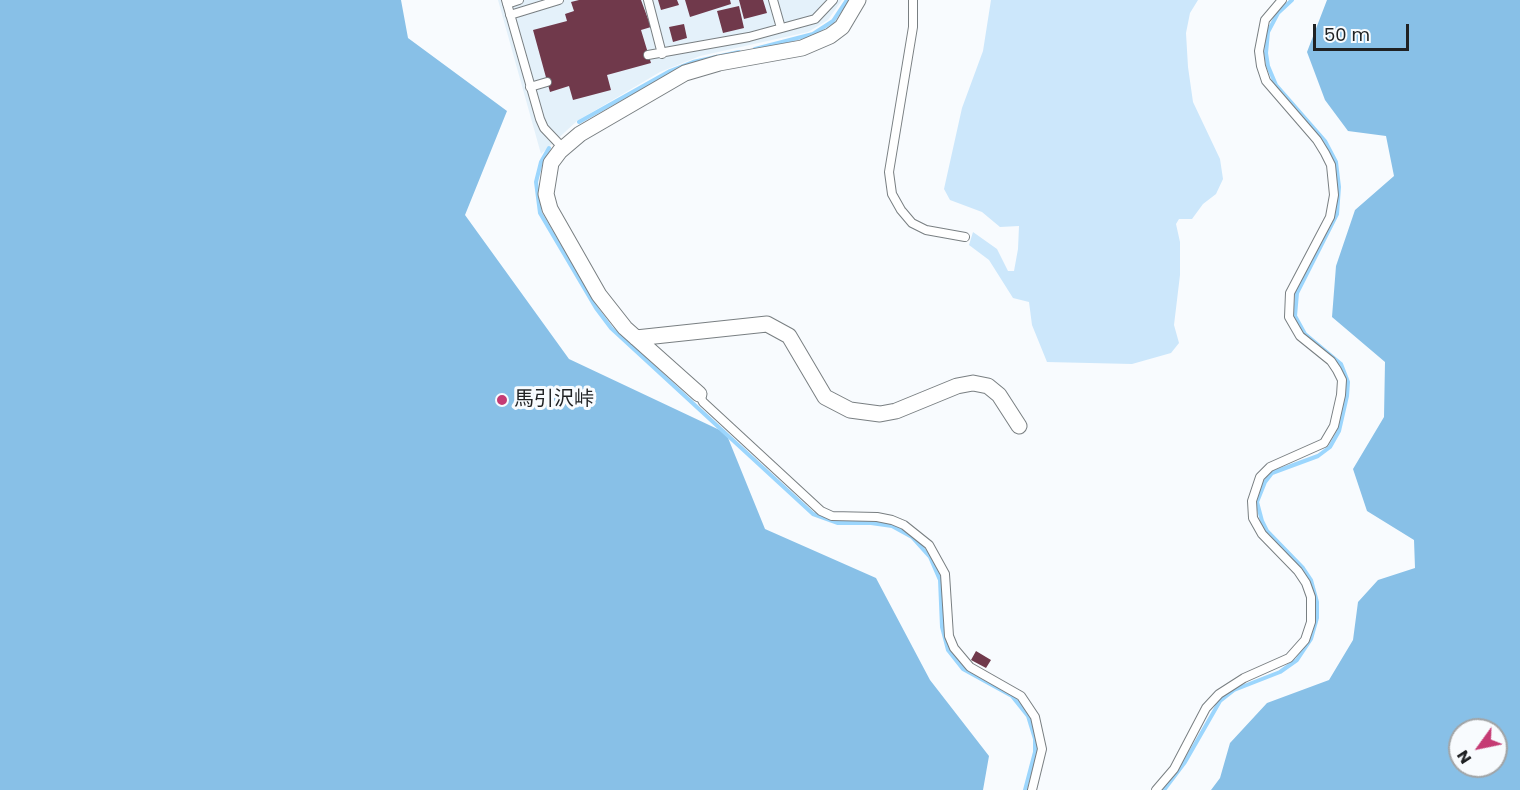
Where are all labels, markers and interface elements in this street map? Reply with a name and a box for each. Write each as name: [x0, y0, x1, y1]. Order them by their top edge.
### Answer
scale bar: [1316, 12, 1412, 50]
text: 50 m: [1324, 22, 1370, 47]
place label: 馬引沢峠: [514, 388, 594, 412]
marker: 馬引沢峠: [495, 393, 509, 407]
north arrow: [1448, 718, 1508, 778]
text: N: [1451, 746, 1477, 768]

